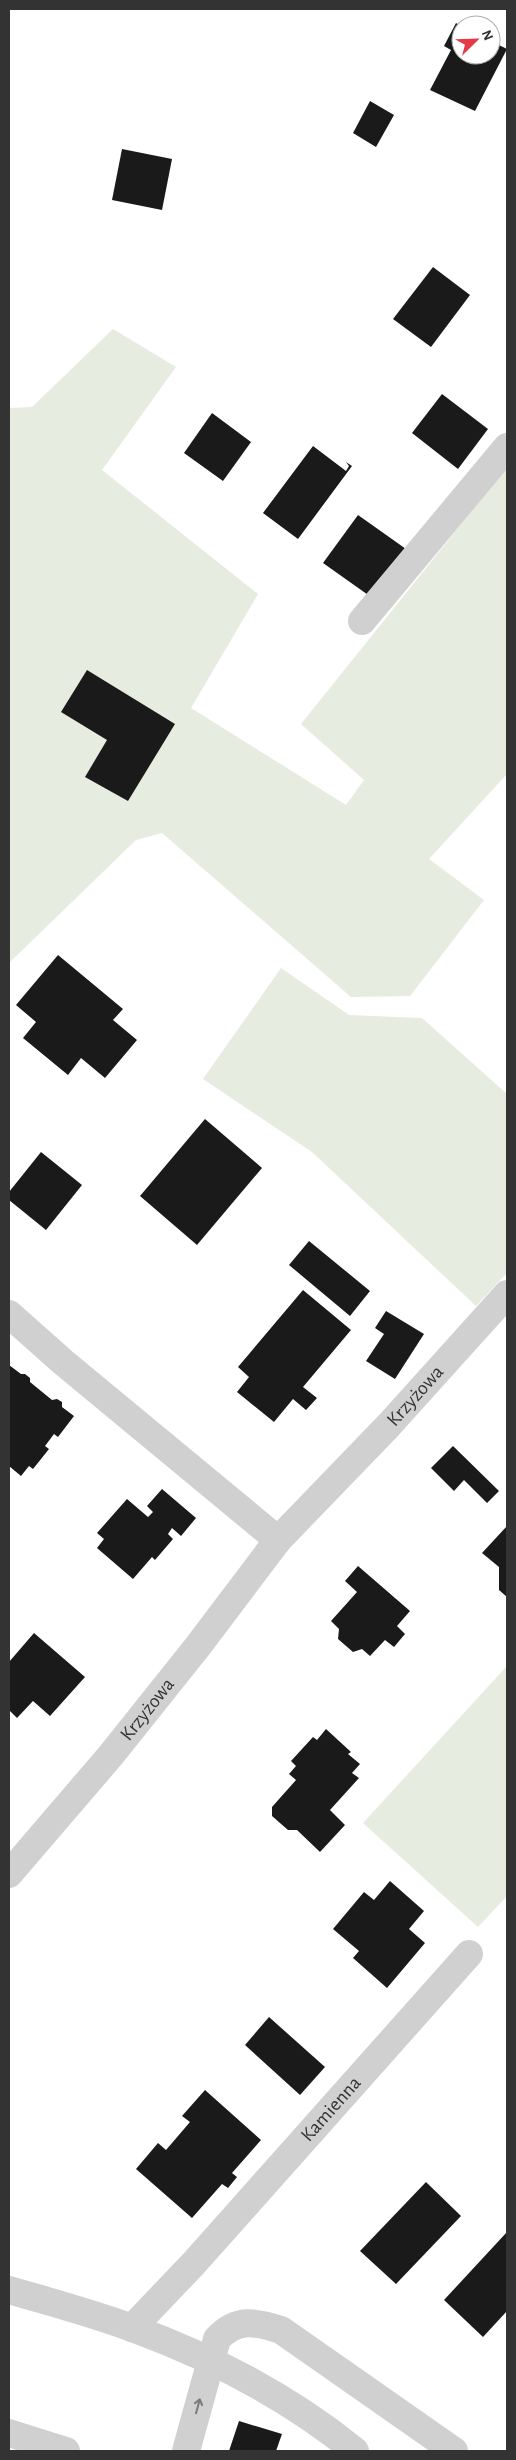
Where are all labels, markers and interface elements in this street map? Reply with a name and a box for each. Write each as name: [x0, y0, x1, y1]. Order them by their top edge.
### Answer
north arrow: [451, 15, 501, 65]
text: N: [479, 28, 495, 43]
street label: Krzyżowa: [383, 1362, 447, 1430]
street label: Krzyżowa: [116, 1674, 178, 1745]
street label: Kamienna: [297, 2073, 365, 2145]
one-way arrow: [194, 2399, 203, 2415]

